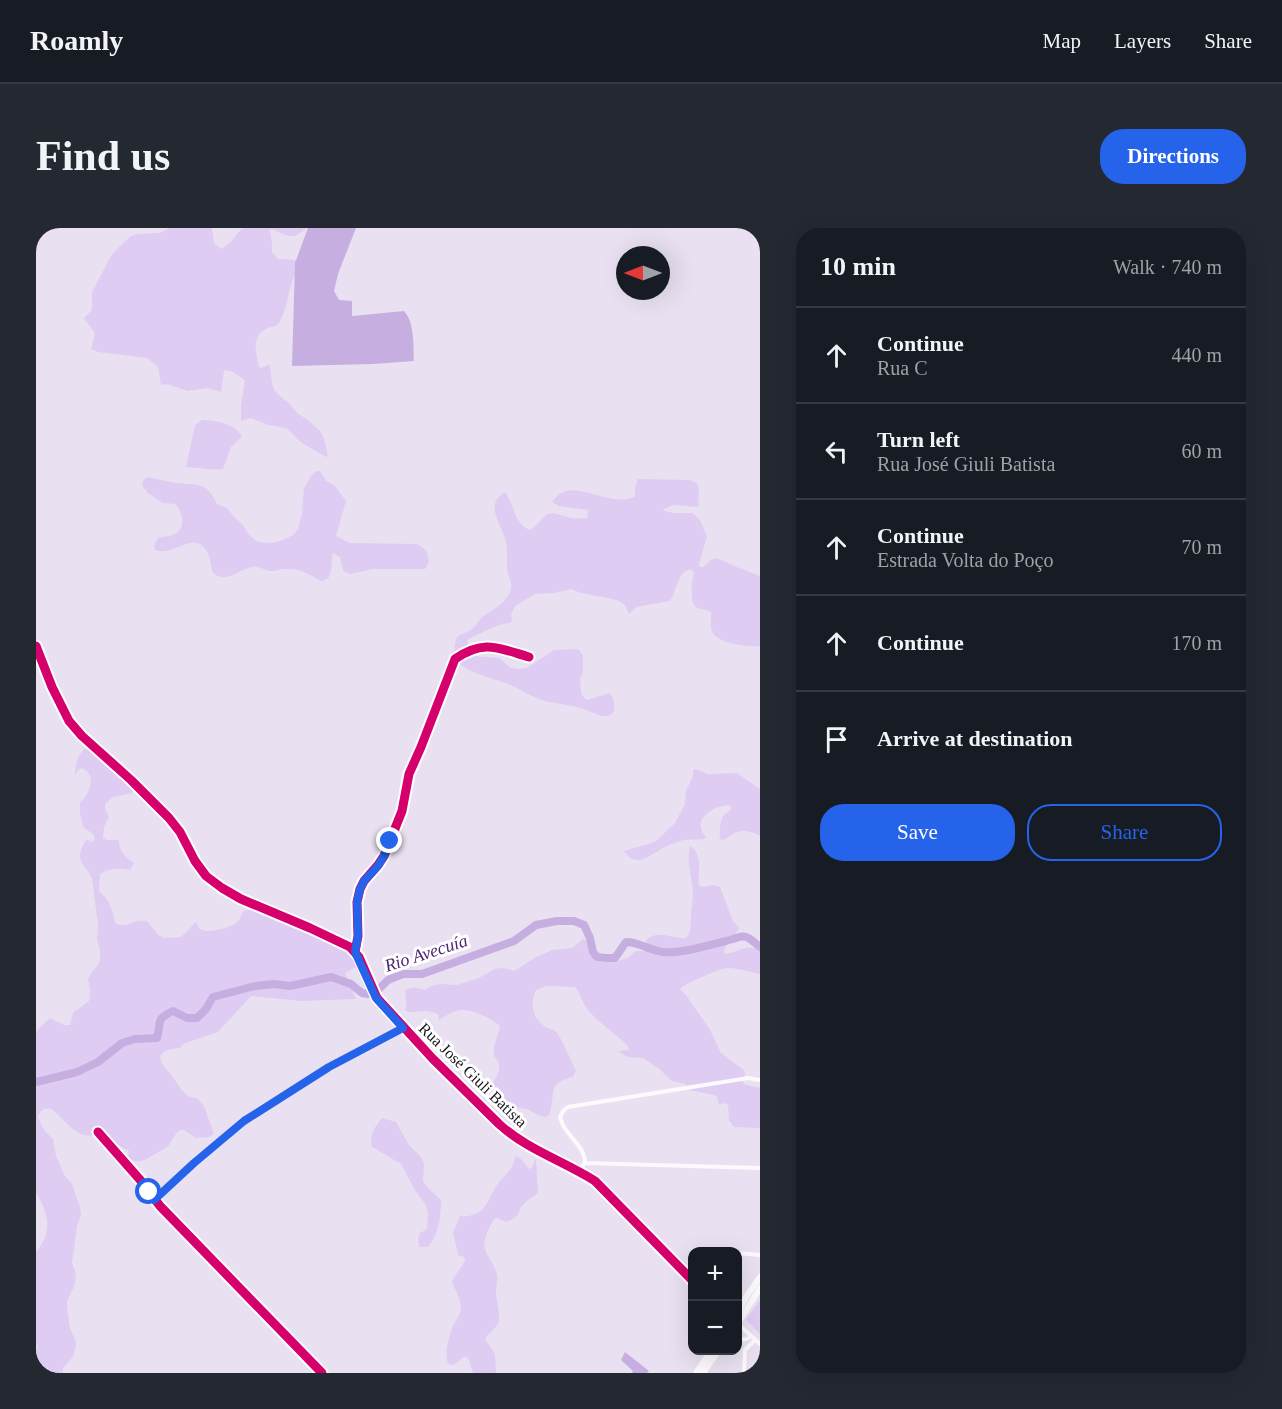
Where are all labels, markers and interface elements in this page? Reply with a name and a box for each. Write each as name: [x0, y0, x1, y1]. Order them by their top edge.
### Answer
text: Roamly: [30, 25, 123, 56]
text: Map: [1043, 29, 1081, 53]
text: Layers: [1114, 29, 1171, 53]
text: Share: [1204, 29, 1252, 53]
button: Directions: [1100, 129, 1246, 184]
text: Find us: [36, 133, 170, 179]
north arrow: [616, 246, 670, 300]
text: 10 min: [820, 252, 896, 281]
text: Walk · 740 m: [1113, 256, 1222, 278]
text: Continue: [877, 331, 964, 356]
icon: ahead: [820, 339, 853, 372]
text: 440 m: [1171, 344, 1222, 366]
text: Rua C: [877, 357, 928, 379]
text: Turn left: [877, 427, 960, 452]
icon: left: [820, 435, 853, 468]
text: 60 m: [1181, 440, 1222, 462]
text: Rua José Giuli Batista: [877, 453, 1055, 475]
text: Continue: [877, 523, 964, 548]
icon: ahead: [820, 531, 853, 564]
text: 70 m: [1181, 536, 1222, 558]
text: Estrada Volta do Poço: [877, 549, 1053, 571]
icon: ahead: [820, 627, 853, 660]
text: Continue: [877, 630, 964, 655]
text: 170 m: [1171, 632, 1222, 654]
icon: arrive: [820, 723, 853, 756]
text: Arrive at destination: [877, 726, 1073, 751]
button: Save: [820, 804, 1015, 861]
button: Share: [1027, 804, 1222, 861]
route end: [376, 827, 402, 853]
water label: Rio Avecuía: [381, 930, 470, 976]
street label: Rua José Giuli Batista: [416, 1019, 530, 1131]
route start: [135, 1178, 161, 1204]
map controls: [688, 1247, 742, 1355]
button: +: [688, 1247, 742, 1301]
button: −: [688, 1301, 742, 1355]

